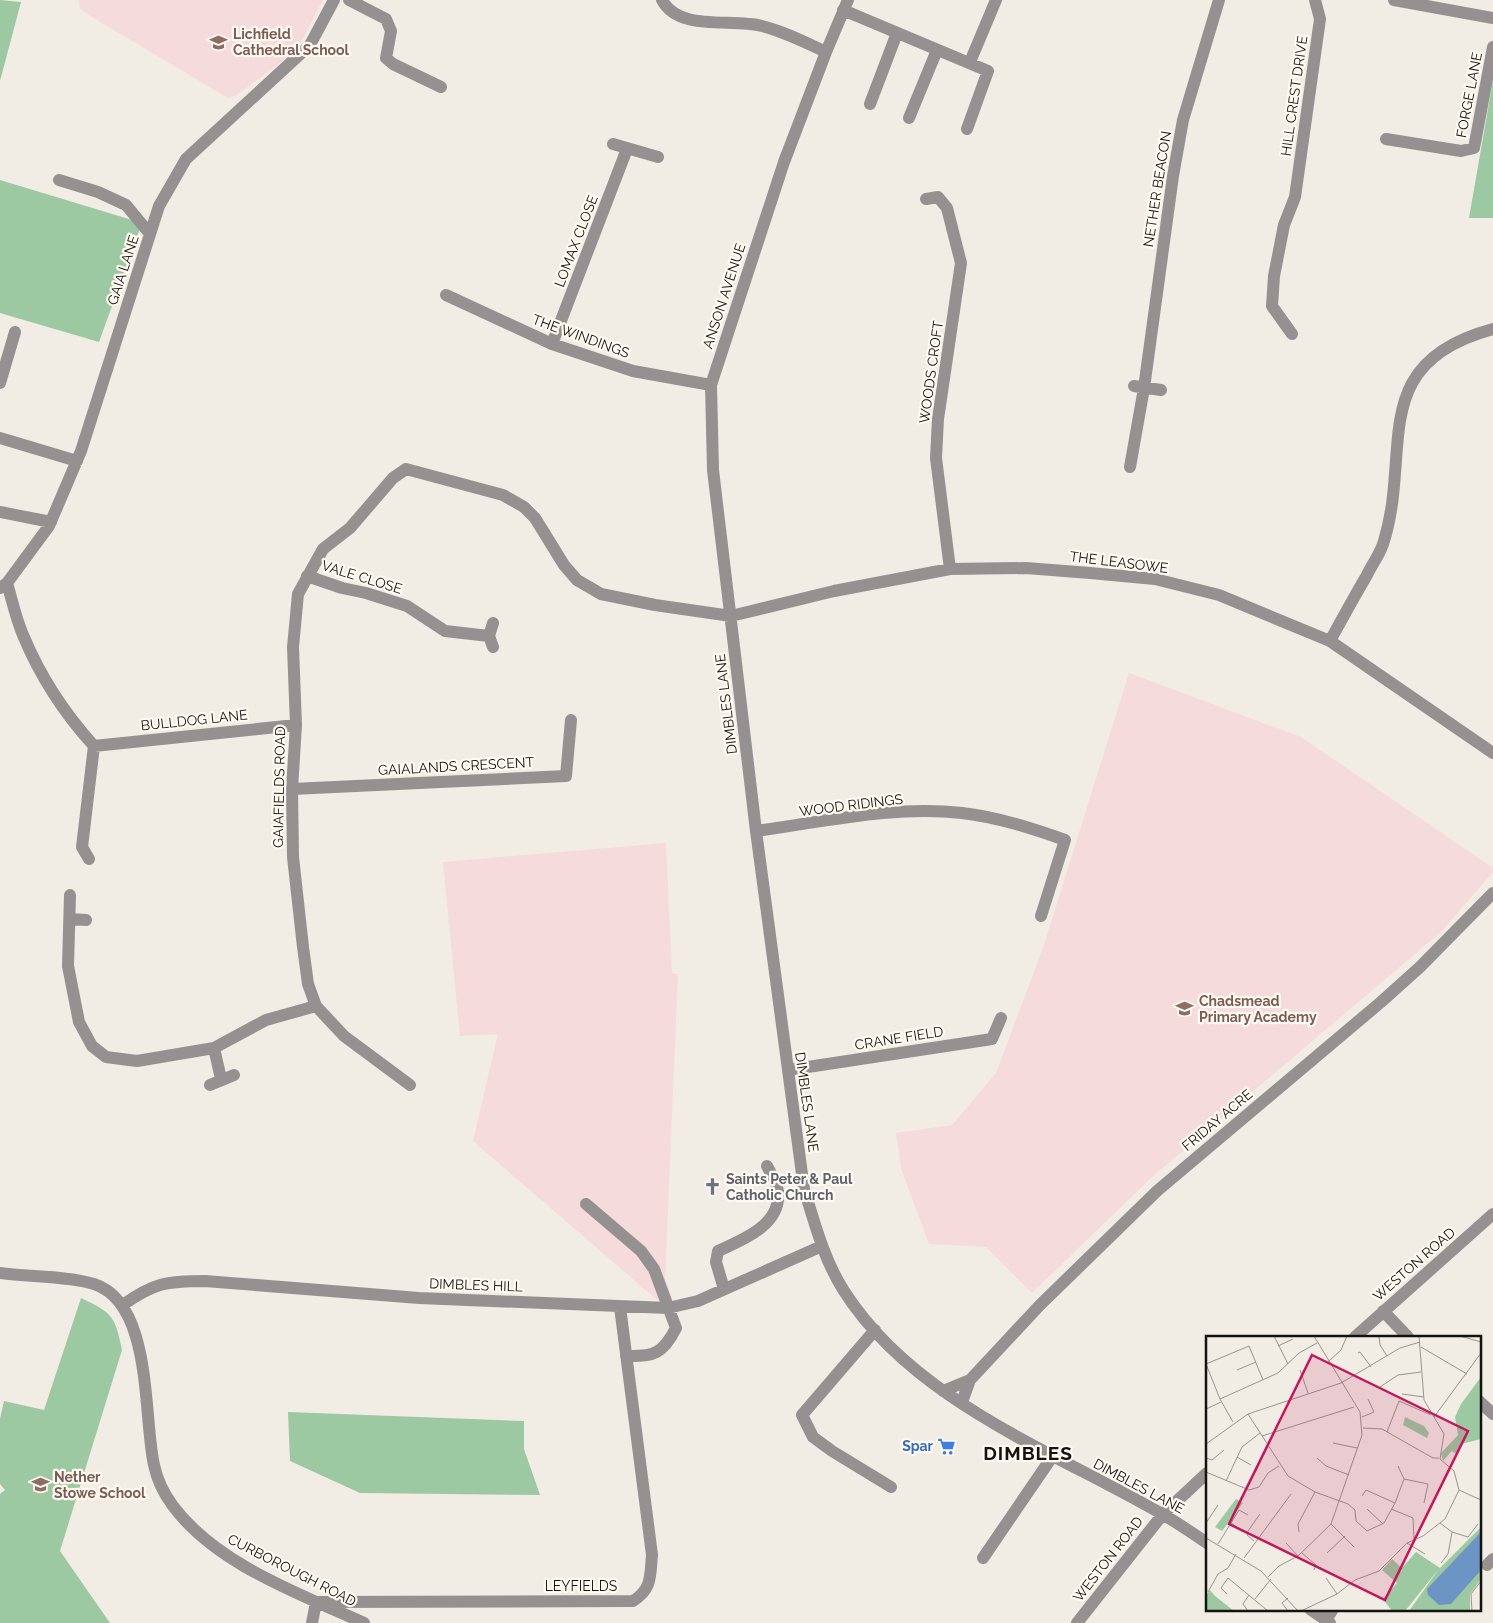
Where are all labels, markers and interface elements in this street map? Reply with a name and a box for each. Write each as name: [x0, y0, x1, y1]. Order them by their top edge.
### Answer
place label: Lichfield Cathedral School: [233, 26, 350, 58]
school or university icon: Lichfield Cathedral School: [209, 32, 229, 52]
street label: HILL CREST DRIVE: [1278, 35, 1310, 157]
street label: FORGE LANE: [1453, 51, 1485, 139]
street label: NETHER BEACON: [1140, 130, 1174, 248]
street label: LOMAX CLOSE: [551, 193, 601, 289]
street label: GAIA LANE: [104, 233, 142, 307]
street label: ANSON AVENUE: [699, 241, 749, 351]
street label: THE WINDINGS: [530, 311, 632, 361]
street label: WOODS CROFT: [916, 319, 946, 424]
street label: THE LEASOWE: [1069, 548, 1169, 576]
street label: VALE CLOSE: [320, 557, 404, 597]
street label: DIMBLES LANE: [712, 653, 740, 755]
street label: BULLDOG LANE: [140, 706, 248, 734]
street label: GAIAFIELDS ROAD: [270, 726, 288, 848]
street label: GAIALANDS CRESCENT: [378, 754, 535, 778]
street label: WOOD RIDINGS: [798, 791, 904, 819]
place label: Chadsmead Primary Academy: [1199, 993, 1317, 1025]
school or university icon: Chadsmead Primary Academy: [1175, 999, 1195, 1019]
street label: CRANE FIELD: [854, 1023, 944, 1053]
street label: DIMBLES LANE: [792, 1051, 822, 1153]
street label: FRIDAY ACRE: [1179, 1086, 1255, 1154]
place label: Saints Peter & Paul Catholic Church: [726, 1171, 853, 1203]
church icon: Saints Peter & Paul Catholic Church: [702, 1177, 722, 1197]
street label: WESTON ROAD: [1370, 1224, 1458, 1304]
street label: DIMBLES HILL: [429, 1275, 523, 1295]
inset map: [1206, 1336, 1480, 1610]
supermarket icon: Spar: [937, 1436, 957, 1456]
place label: Spar: [902, 1438, 934, 1454]
district label: DIMBLES: [983, 1442, 1073, 1464]
street label: DIMBLES LANE: [1091, 1455, 1187, 1517]
place label: Nether Stowe School: [54, 1469, 146, 1501]
school or university icon: Nether Stowe School: [30, 1475, 50, 1495]
street label: WESTON ROAD: [1070, 1513, 1146, 1605]
street label: CURBOROUGH ROAD: [225, 1531, 359, 1609]
street label: LEYFIELDS: [545, 1578, 618, 1594]

